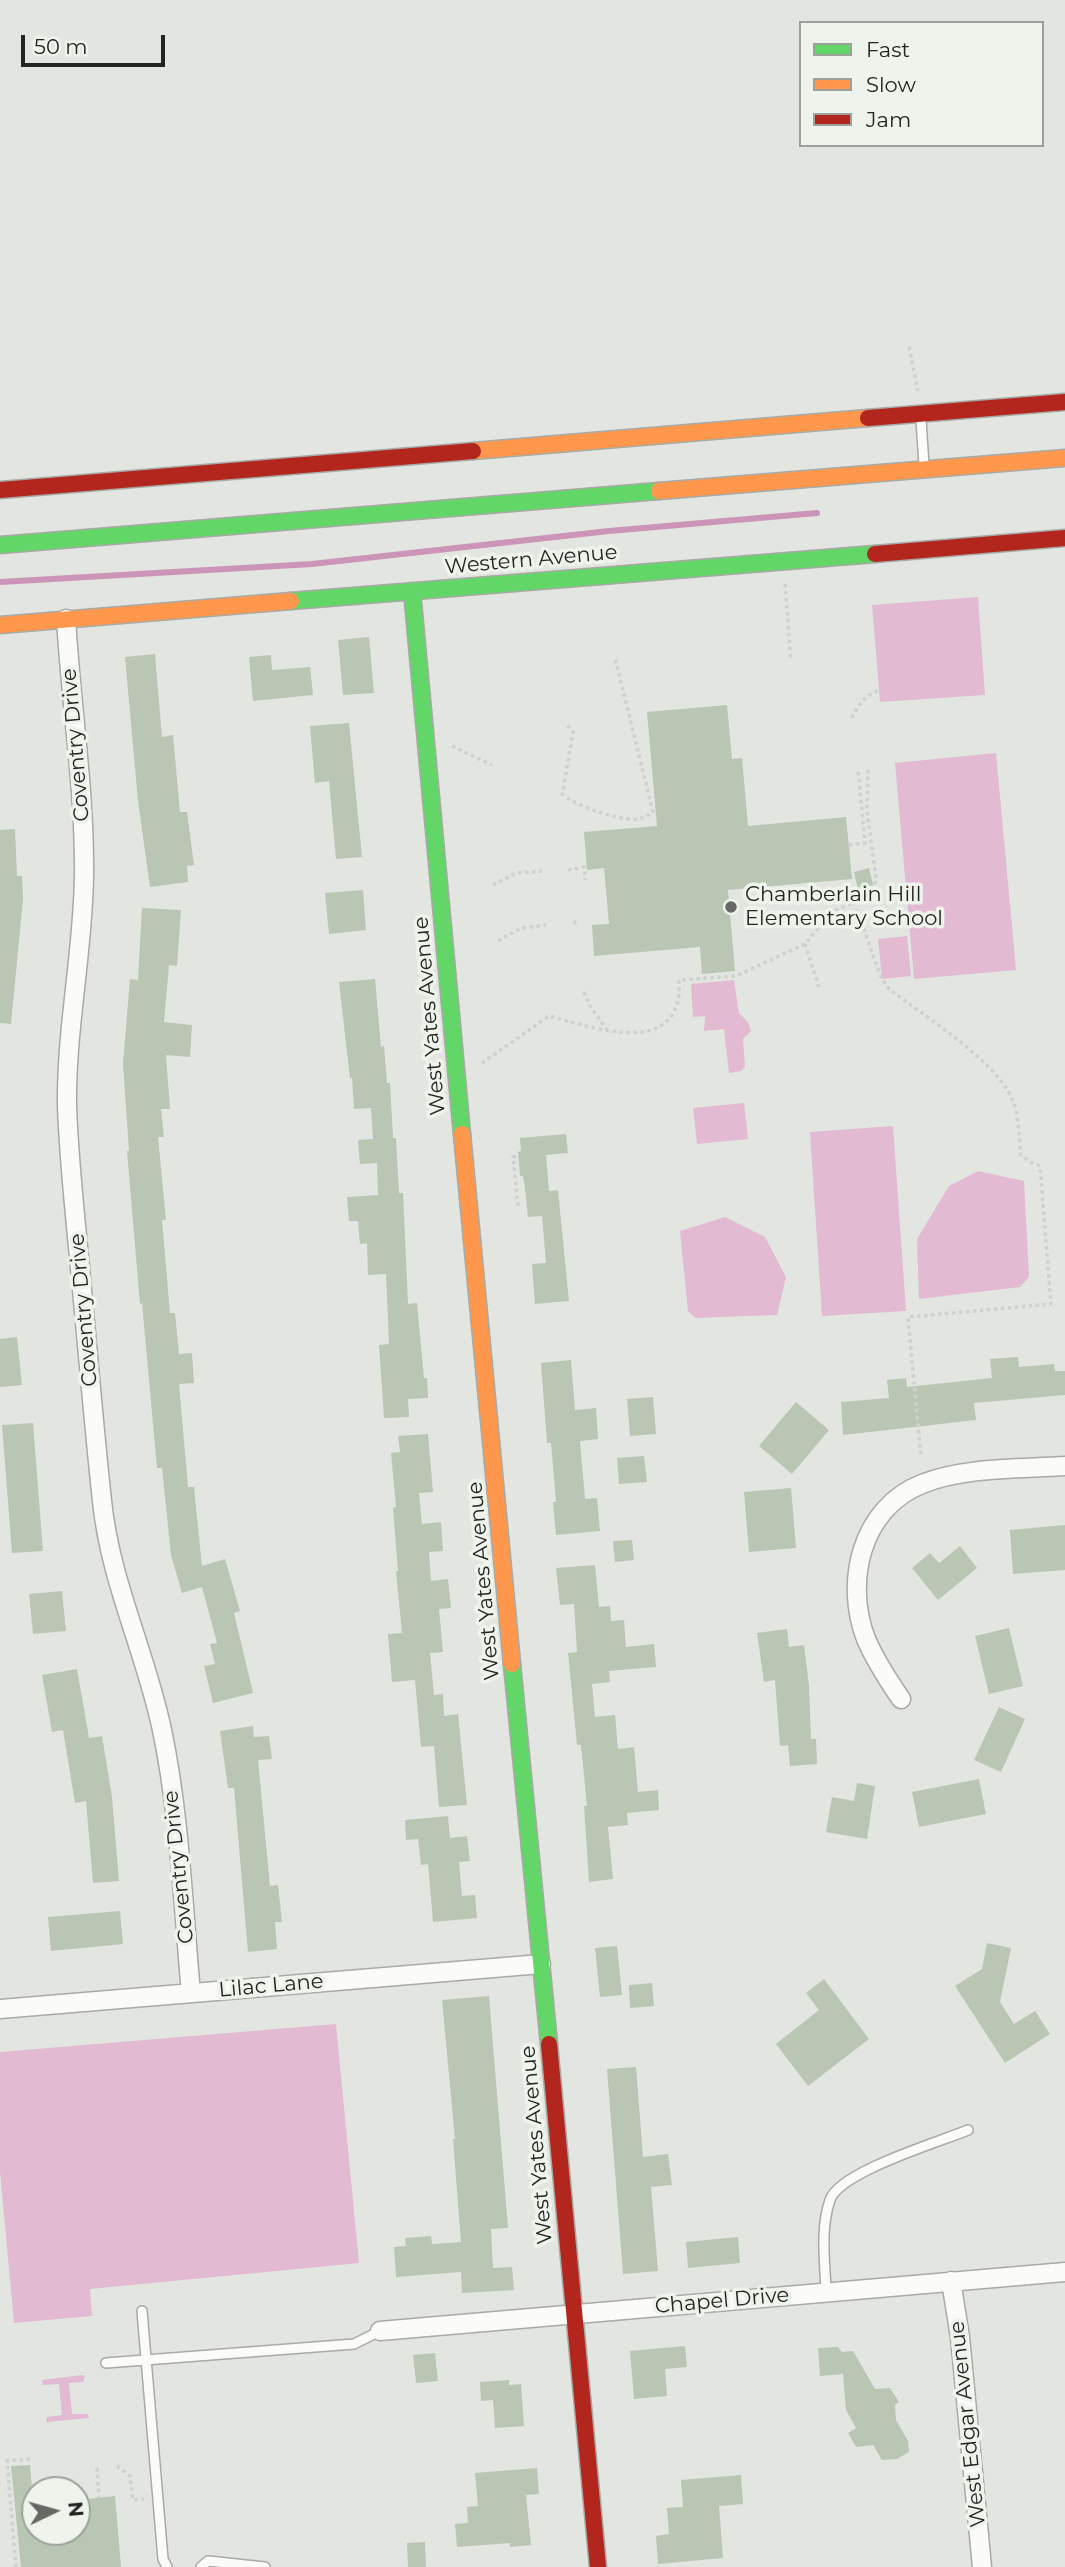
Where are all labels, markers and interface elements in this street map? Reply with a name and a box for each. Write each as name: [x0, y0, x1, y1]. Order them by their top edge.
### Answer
scale bar: [24, 21, 168, 65]
legend: [799, 21, 1044, 147]
text: 50 m: [34, 34, 88, 59]
text: Fast: [866, 37, 910, 62]
text: Slow: [866, 72, 916, 97]
text: Jam: [866, 107, 911, 132]
street label: Western Avenue: [444, 540, 618, 580]
street label: Coventry Drive: [57, 667, 95, 823]
place label: Chamberlain Hill Elementary School: [745, 882, 943, 932]
marker: Chamberlain Hill Elementary School: [723, 899, 739, 915]
street label: West Yates Avenue: [409, 916, 451, 1116]
street label: Coventry Drive: [65, 1232, 103, 1388]
street label: West Yates Avenue: [463, 1481, 505, 1681]
street label: Coventry Drive: [158, 1789, 200, 1945]
street label: Lilac Lane: [218, 1969, 324, 2003]
street label: West Yates Avenue: [516, 2045, 558, 2245]
street label: Chapel Drive: [654, 2283, 790, 2319]
street label: West Edgar Avenue: [945, 2320, 991, 2528]
north arrow: [21, 2476, 91, 2546]
text: N: [63, 2501, 88, 2518]

